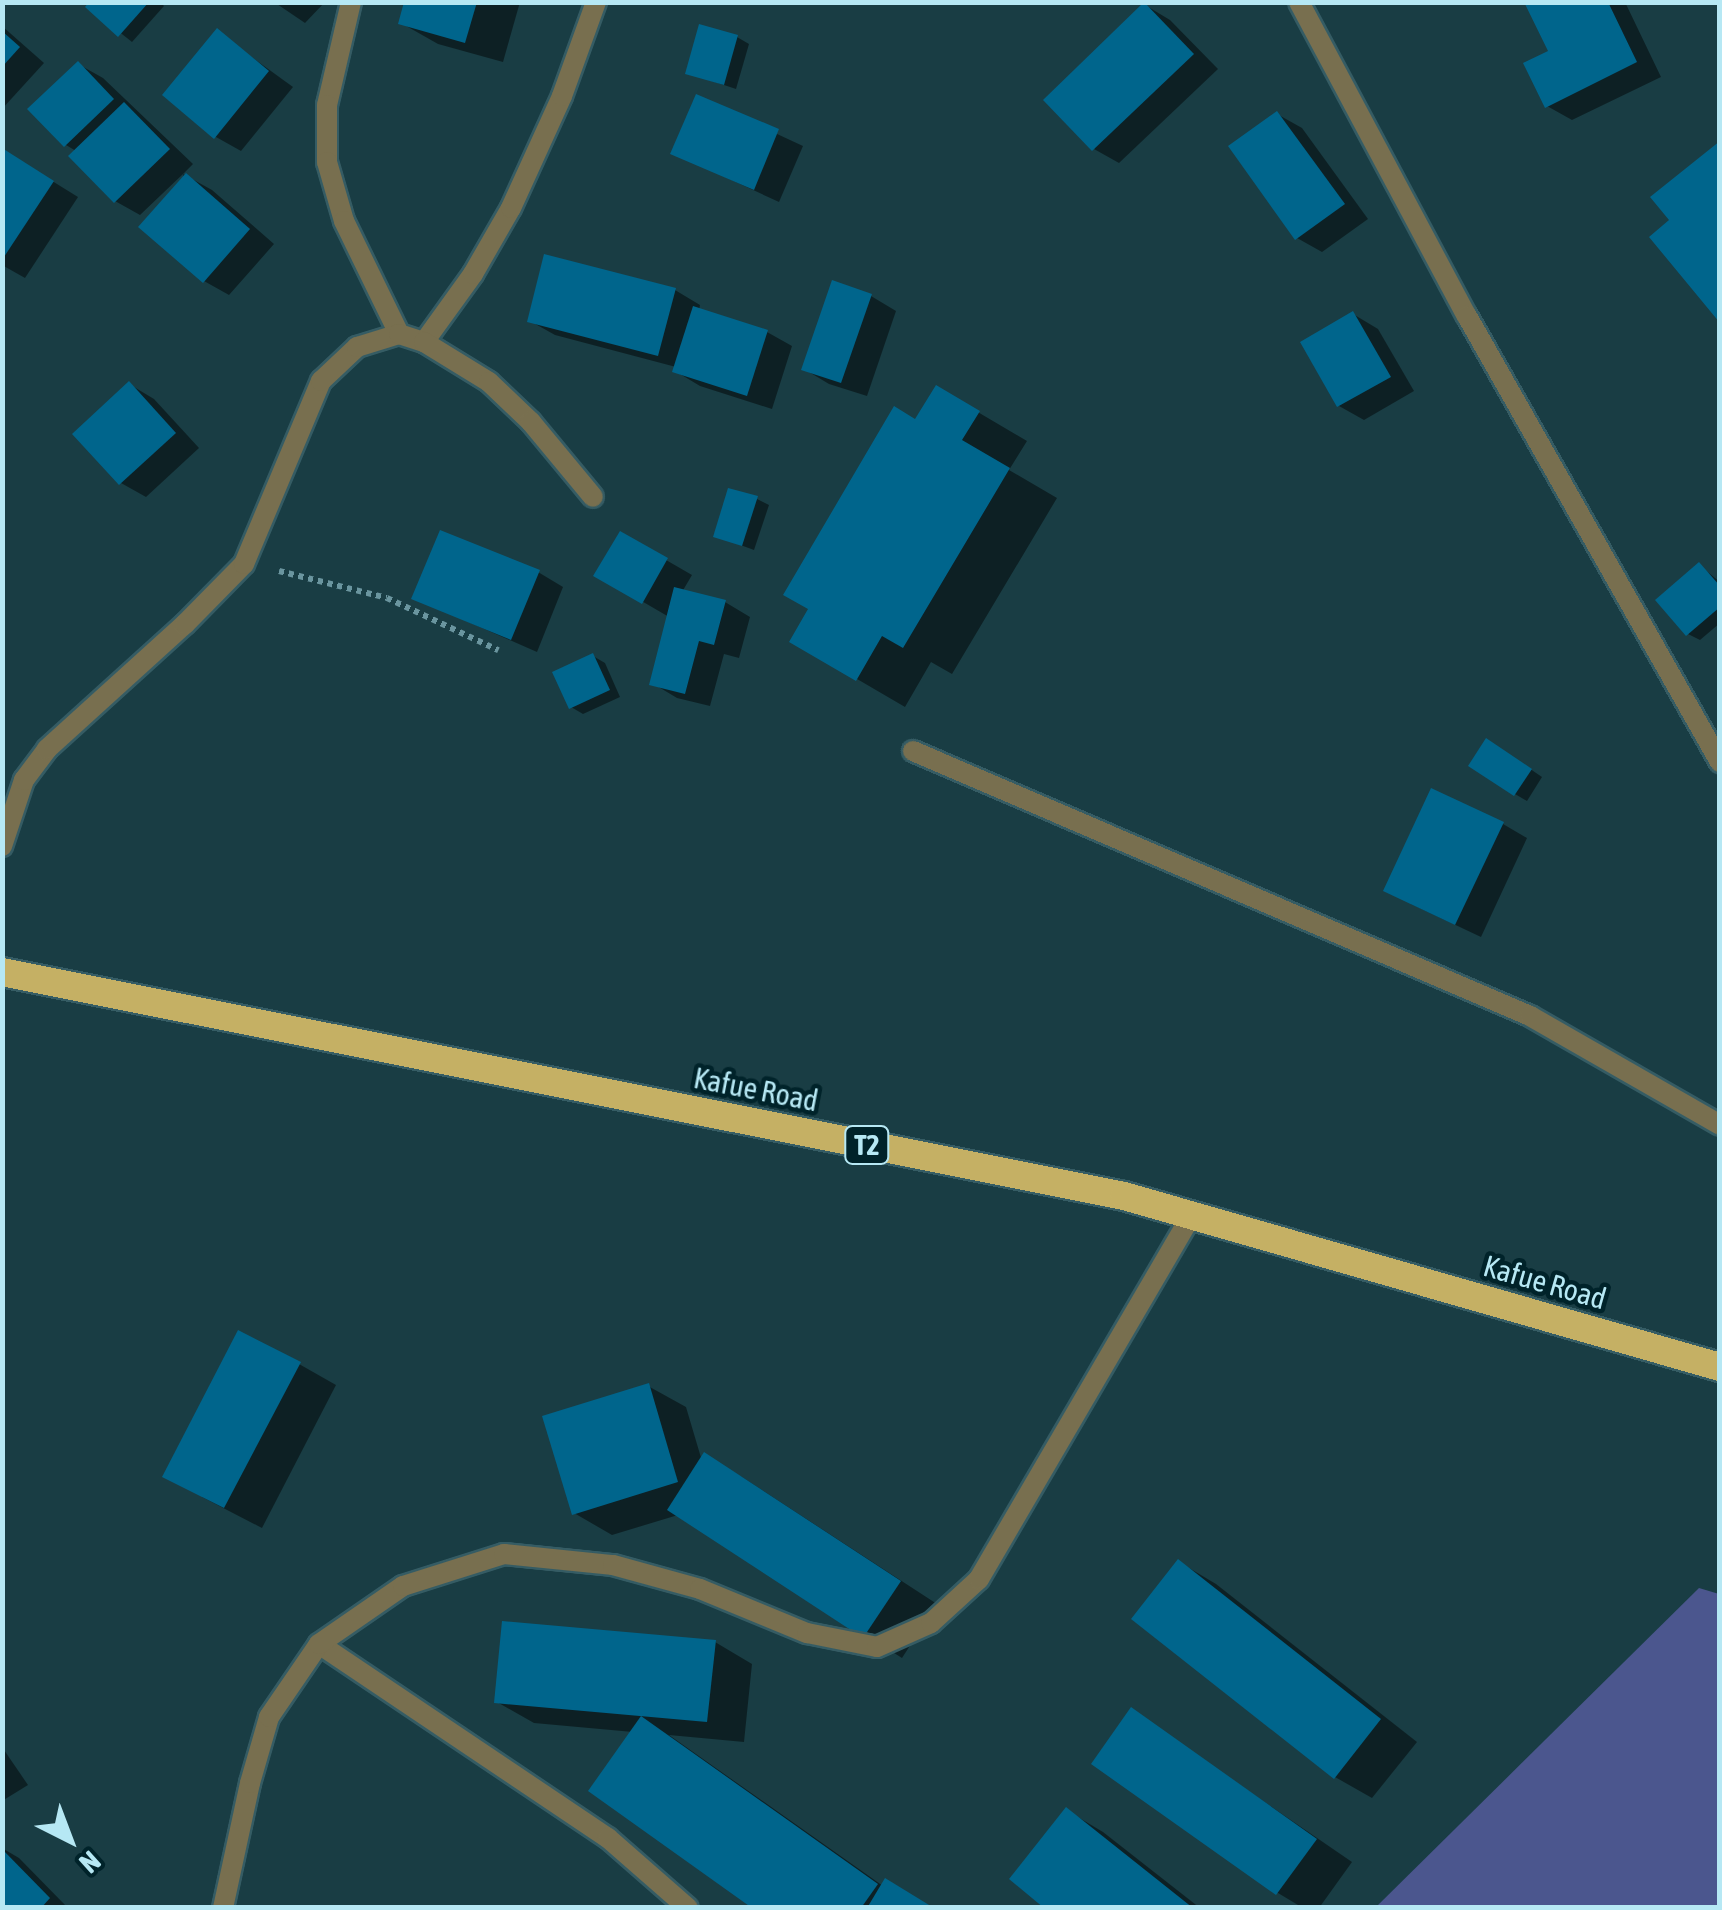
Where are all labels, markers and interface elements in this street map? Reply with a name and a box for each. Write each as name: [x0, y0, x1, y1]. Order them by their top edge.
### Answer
street label: Kafue Road: [691, 1059, 821, 1119]
road number: T2: [842, 1122, 892, 1168]
street label: Kafue Road: [1480, 1247, 1610, 1317]
north arrow: [20, 1790, 120, 1890]
text: N: [73, 1845, 107, 1880]

